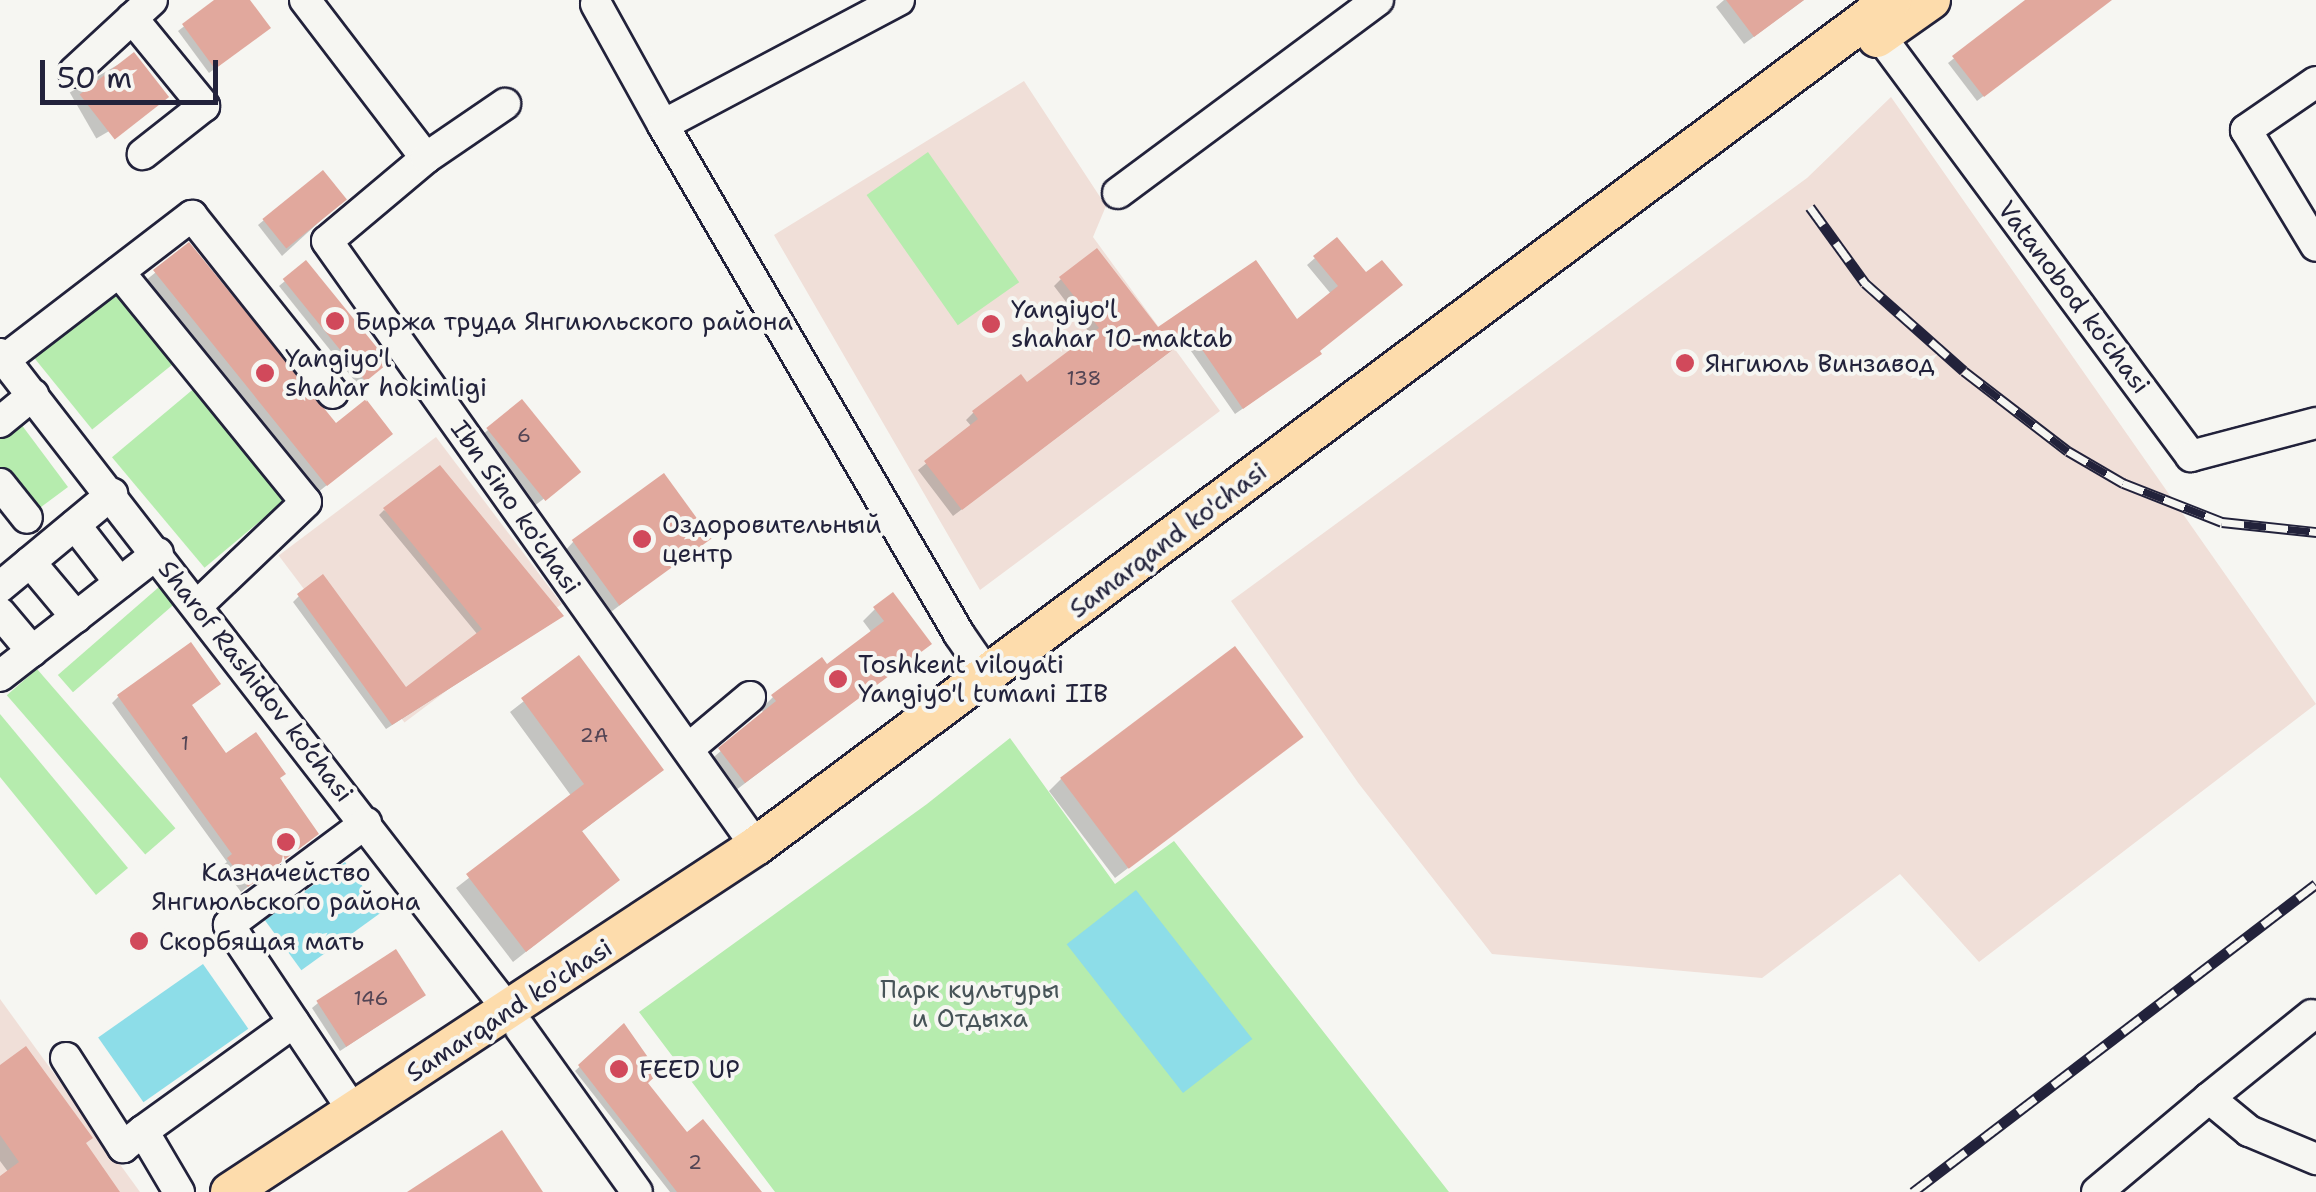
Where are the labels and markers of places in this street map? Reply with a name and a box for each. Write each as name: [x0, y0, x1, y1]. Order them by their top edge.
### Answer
place label: Yangiyo'l shahar 10-maktab: [1011, 295, 1233, 354]
place label: Биржа труда Янгиюльского района: [355, 306, 793, 336]
marker: Биржа труда Янгиюльского района: [324, 310, 346, 332]
marker: Yangiyo'l shahar 10-maktab: [980, 313, 1002, 335]
place label: Yangiyo'l shahar hokimligi: [285, 344, 487, 403]
place label: Янгиюль Винзавод: [1705, 348, 1935, 378]
marker: Янгиюль Винзавод: [1674, 352, 1696, 374]
marker: Yangiyo'l shahar hokimligi: [254, 362, 276, 384]
place label: Оздоровительный центр: [662, 510, 882, 569]
marker: Оздоровительный центр: [631, 528, 653, 550]
place label: Toshkent viloyati Yangiyo'l tumani IIB: [858, 650, 1108, 709]
marker: Toshkent viloyati Yangiyo'l tumani IIB: [827, 668, 849, 690]
marker: Казначейство Янгиюльского района: [275, 831, 297, 853]
place label: Казначейство Янгиюльского района: [152, 858, 420, 917]
place label: Скорбящая мать: [159, 926, 364, 956]
marker: Скорбящая мать: [128, 930, 150, 952]
place label: FEED UP: [639, 1054, 740, 1084]
marker: FEED UP: [608, 1058, 630, 1080]

